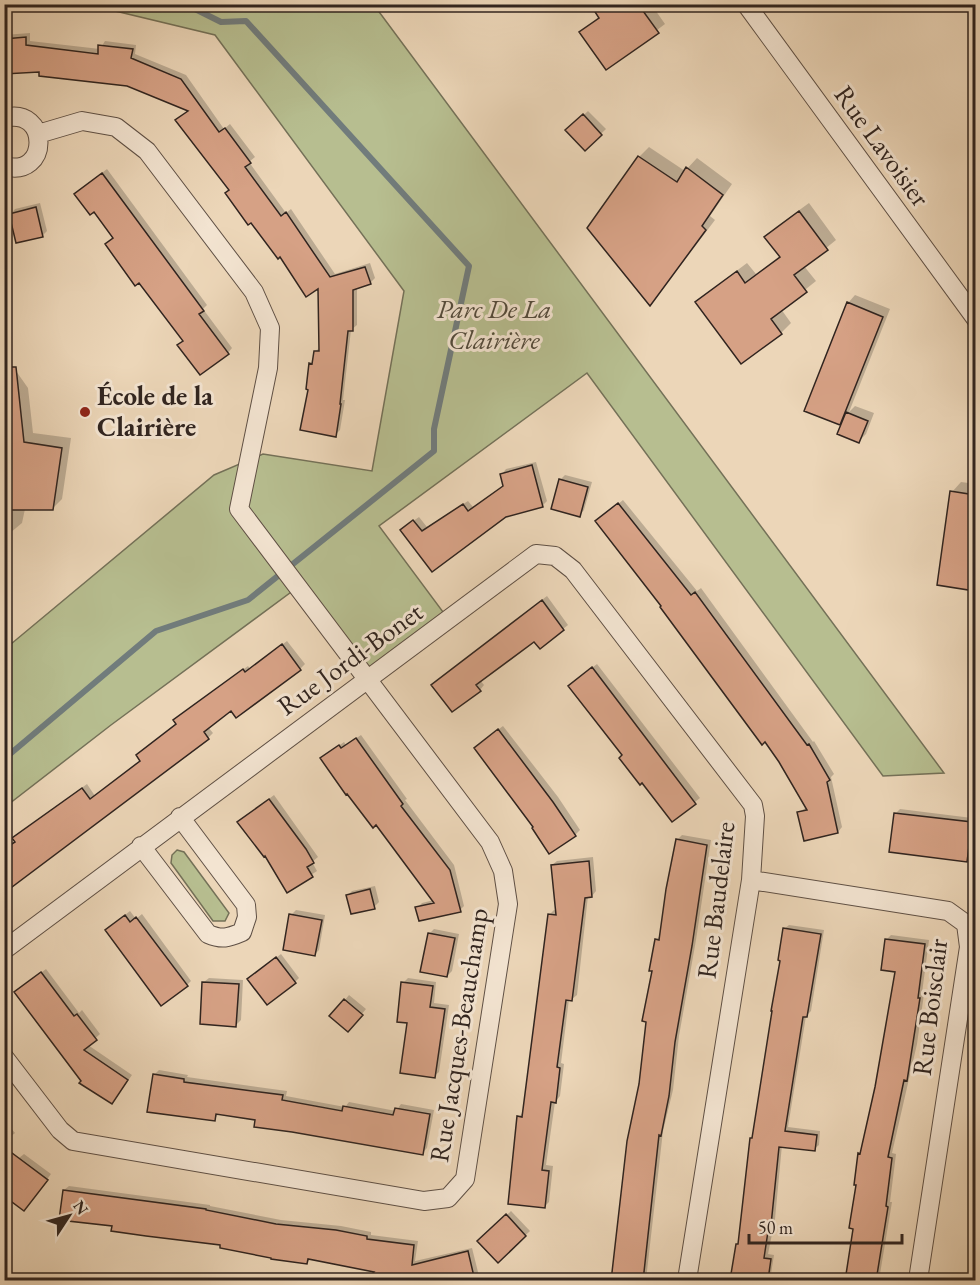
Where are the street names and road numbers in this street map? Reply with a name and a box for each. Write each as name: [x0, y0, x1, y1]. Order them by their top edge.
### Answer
street label: Rue Lavoisier: [827, 78, 938, 213]
street label: Rue Jordi-Bonet: [270, 594, 430, 723]
street label: Rue Baudelaire: [689, 819, 742, 980]
street label: Rue Jacques-Beauchamp: [421, 905, 496, 1165]
street label: Rue Boisclair: [904, 936, 955, 1077]

